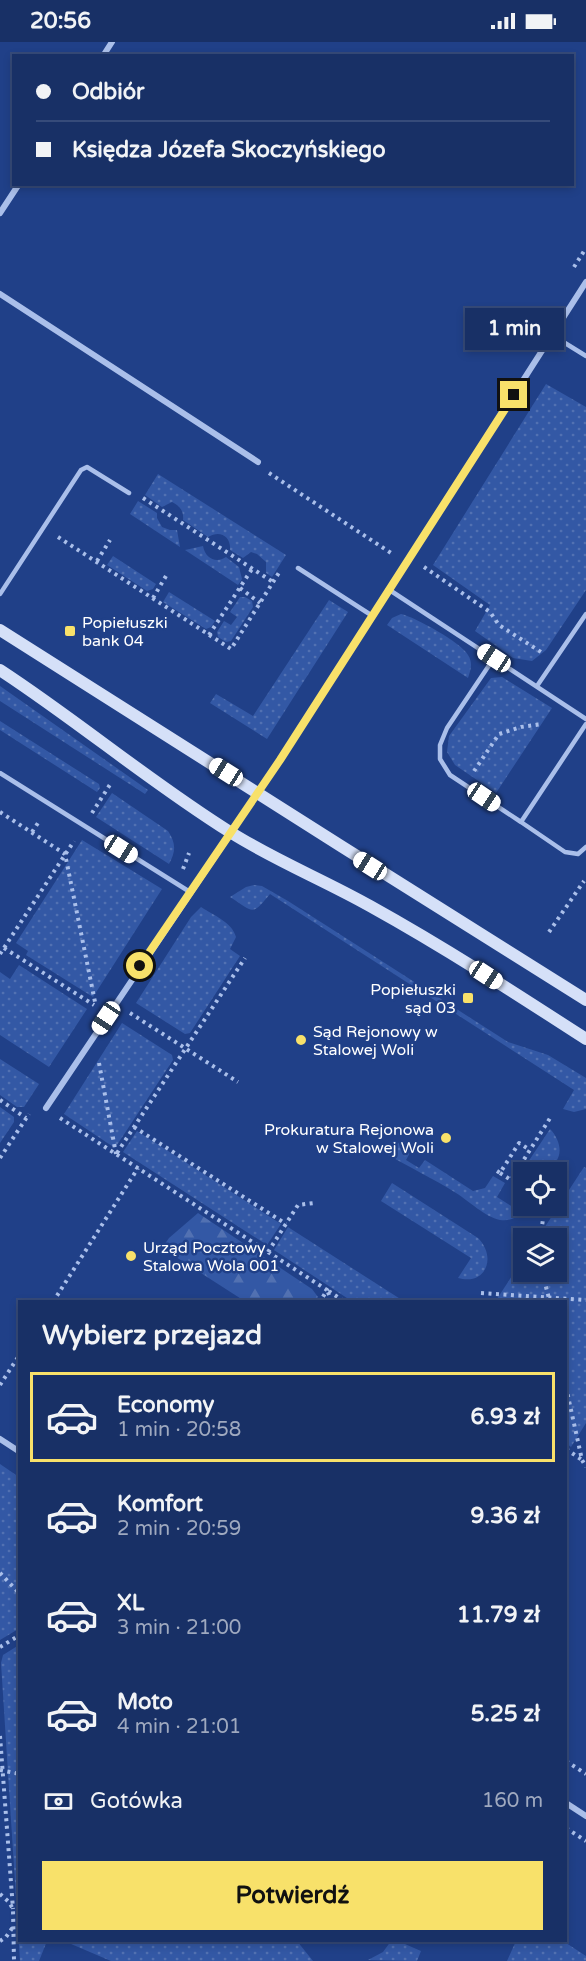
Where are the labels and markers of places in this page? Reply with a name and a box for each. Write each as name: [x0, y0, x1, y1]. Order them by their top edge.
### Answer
place label: Popiełuszki bank 04: [82, 613, 168, 651]
marker: Popiełuszki bank 04: [63, 624, 77, 638]
place label: Popiełuszki sąd 03: [370, 980, 456, 1018]
marker: Popiełuszki sąd 03: [461, 991, 475, 1005]
place label: Sąd Rejonowy w Stalowej Woli: [313, 1022, 438, 1060]
marker: Sąd Rejonowy w Stalowej Woli: [294, 1033, 308, 1047]
place label: Prokuratura Rejonowa w Stalowej Woli: [264, 1120, 434, 1158]
marker: Prokuratura Rejonowa w Stalowej Woli: [439, 1131, 453, 1145]
place label: Urząd Pocztowy Stalowa Wola 001: [143, 1238, 279, 1276]
marker: Urząd Pocztowy Stalowa Wola 001: [124, 1249, 138, 1263]

